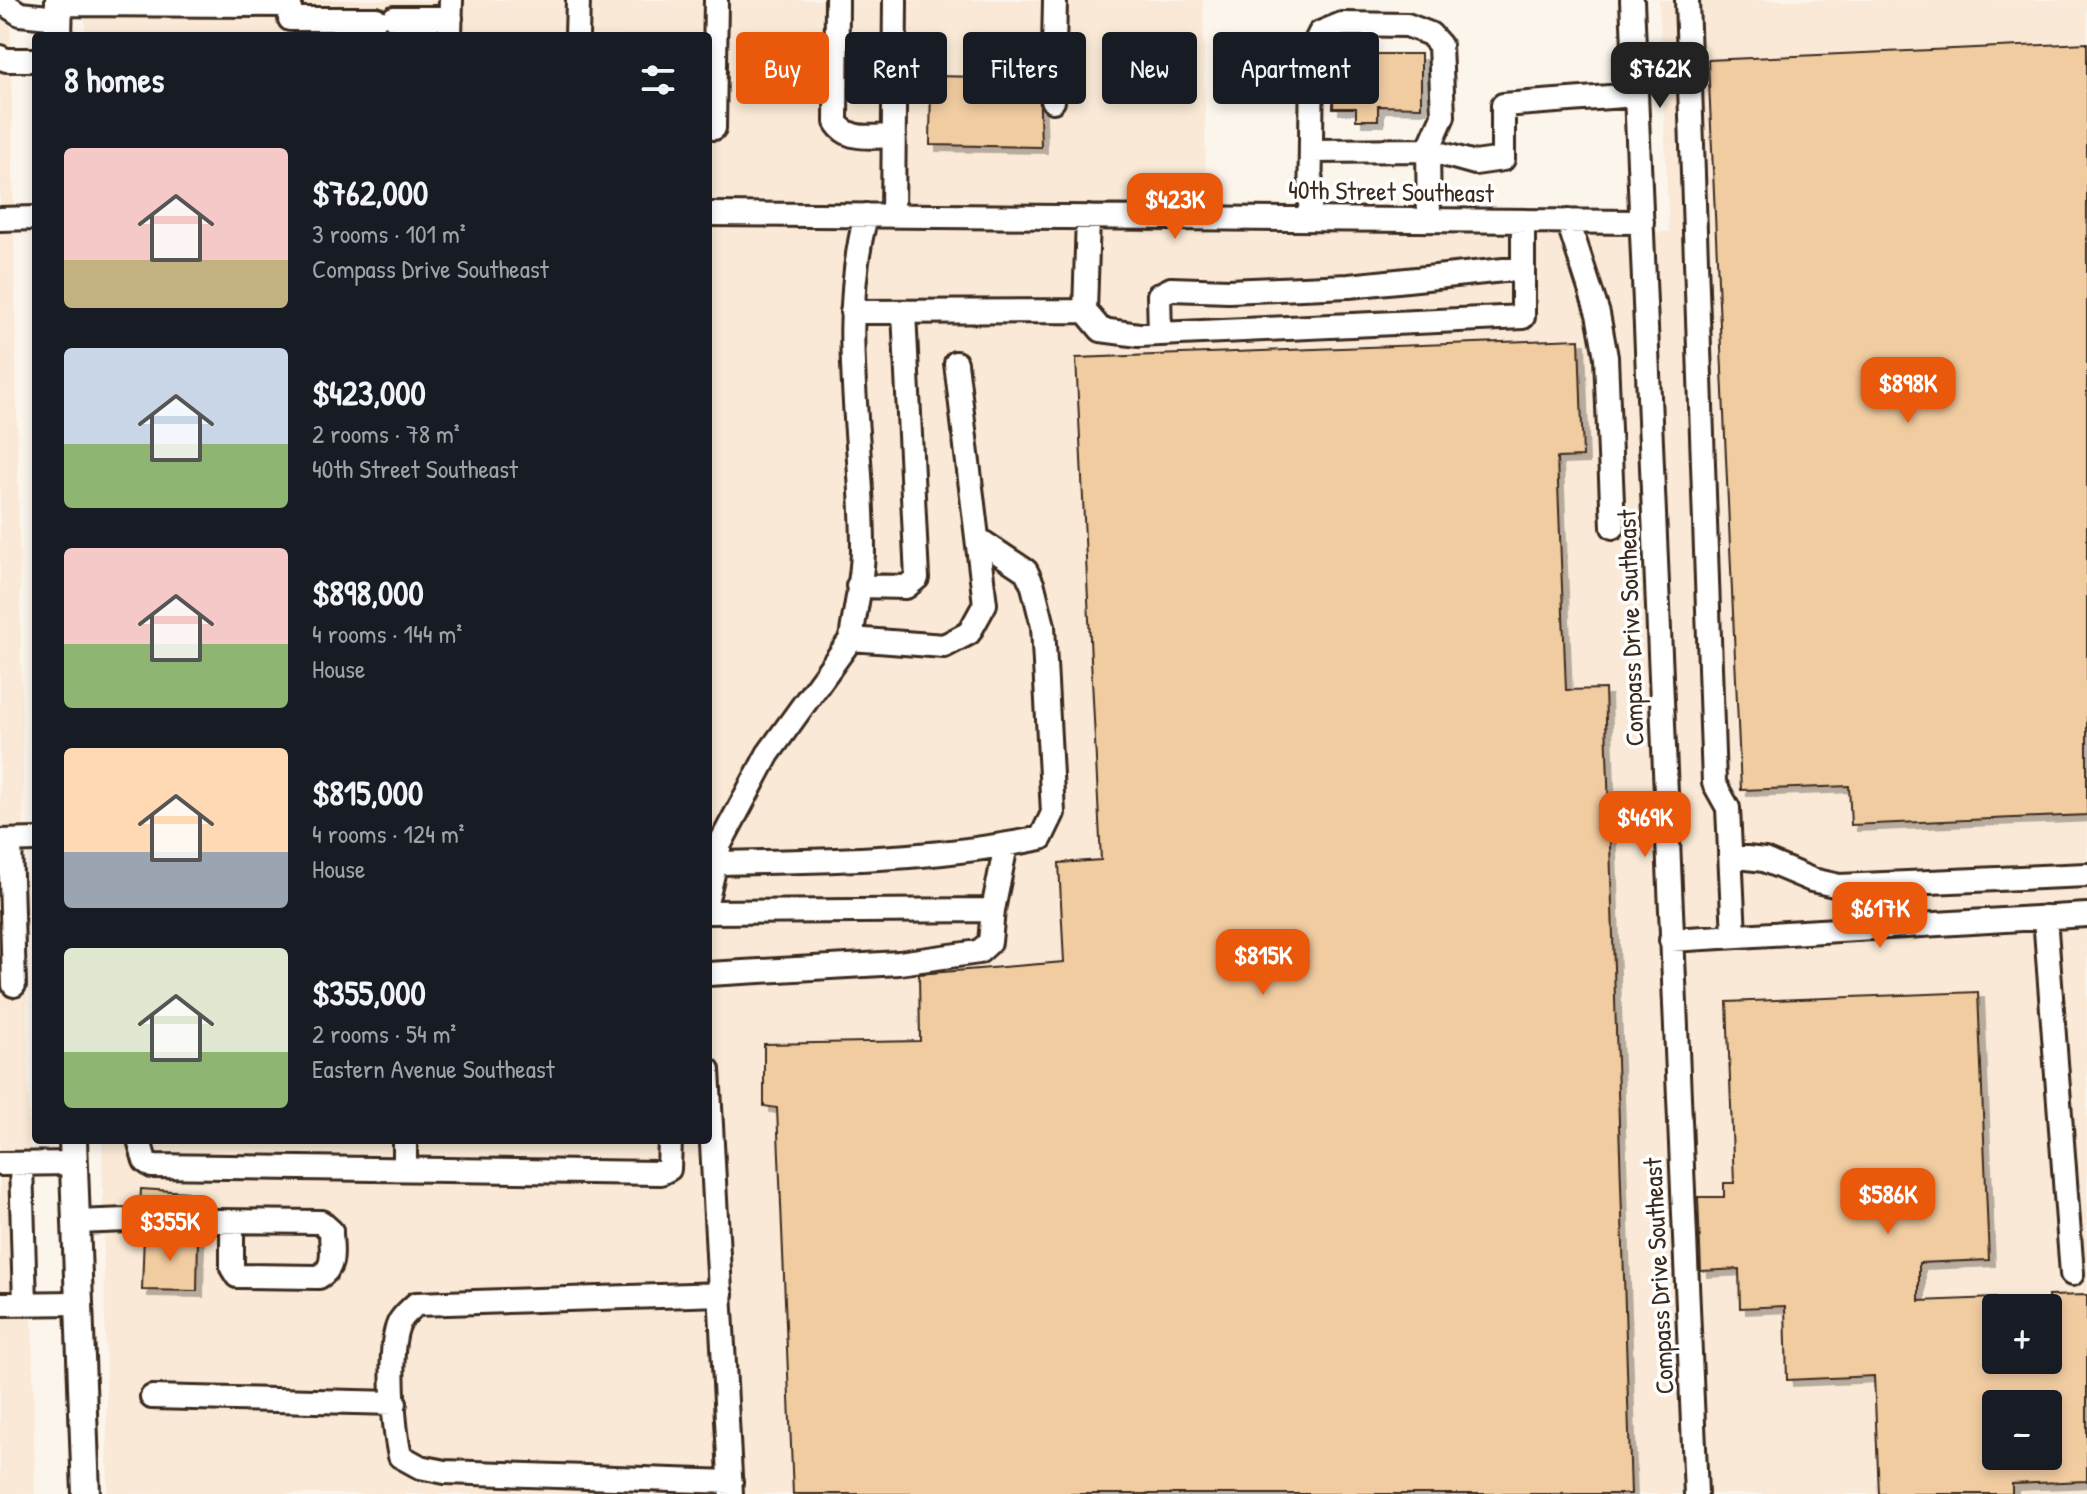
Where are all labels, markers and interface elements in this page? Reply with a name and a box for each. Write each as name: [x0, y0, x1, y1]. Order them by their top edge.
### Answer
chip: Buy: [736, 32, 829, 104]
chip: Rent: [845, 32, 947, 104]
chip: Filters: [963, 32, 1086, 104]
chip: New: [1102, 32, 1197, 104]
chip: Apartment: [1213, 32, 1379, 104]
pin: $762K: [1604, 42, 1716, 110]
text: $762K: [1629, 50, 1691, 85]
text: 8 homes: [64, 57, 164, 103]
icon: filters: [636, 58, 680, 102]
text: $762,000: [312, 170, 428, 216]
street label: 40th Street Southeast: [1288, 172, 1495, 210]
pin: $423K: [1119, 173, 1231, 241]
icon: home: [128, 180, 224, 276]
text: $423K: [1145, 181, 1205, 216]
text: 3 rooms · 101 m²: [312, 216, 466, 251]
text: Compass Drive Southeast: [312, 251, 549, 286]
pin: $898K: [1852, 357, 1964, 425]
text: $898K: [1879, 365, 1937, 400]
text: $423,000: [312, 370, 426, 416]
icon: home: [128, 380, 224, 476]
text: 2 rooms · 78 m²: [312, 416, 460, 451]
text: 40th Street Southeast: [312, 451, 518, 486]
street label: Compass Drive Southeast: [1608, 508, 1652, 747]
text: $898,000: [312, 570, 424, 616]
icon: home: [128, 580, 224, 676]
text: 4 rooms · 144 m²: [312, 616, 462, 651]
text: House: [312, 651, 365, 686]
text: $815,000: [312, 770, 423, 816]
icon: home: [128, 780, 224, 876]
pin: $469K: [1589, 791, 1701, 859]
text: $469K: [1617, 799, 1673, 834]
text: 4 rooms · 124 m²: [312, 816, 465, 851]
text: House: [312, 851, 365, 886]
pin: $617K: [1824, 882, 1936, 950]
text: $617K: [1850, 890, 1910, 925]
pin: $815K: [1207, 929, 1319, 997]
text: $815K: [1234, 937, 1292, 972]
text: $355,000: [312, 970, 426, 1016]
icon: home: [128, 980, 224, 1076]
text: 2 rooms · 54 m²: [312, 1016, 456, 1051]
text: Eastern Avenue Southeast: [312, 1051, 555, 1086]
street label: Compass Drive Southeast: [1634, 1156, 1682, 1395]
pin: $586K: [1832, 1168, 1944, 1236]
text: $586K: [1858, 1176, 1918, 1211]
pin: $355K: [114, 1195, 226, 1263]
text: $355K: [140, 1203, 200, 1238]
map controls: [1982, 1294, 2062, 1470]
button: +: [1982, 1294, 2062, 1374]
button: −: [1982, 1390, 2062, 1470]

